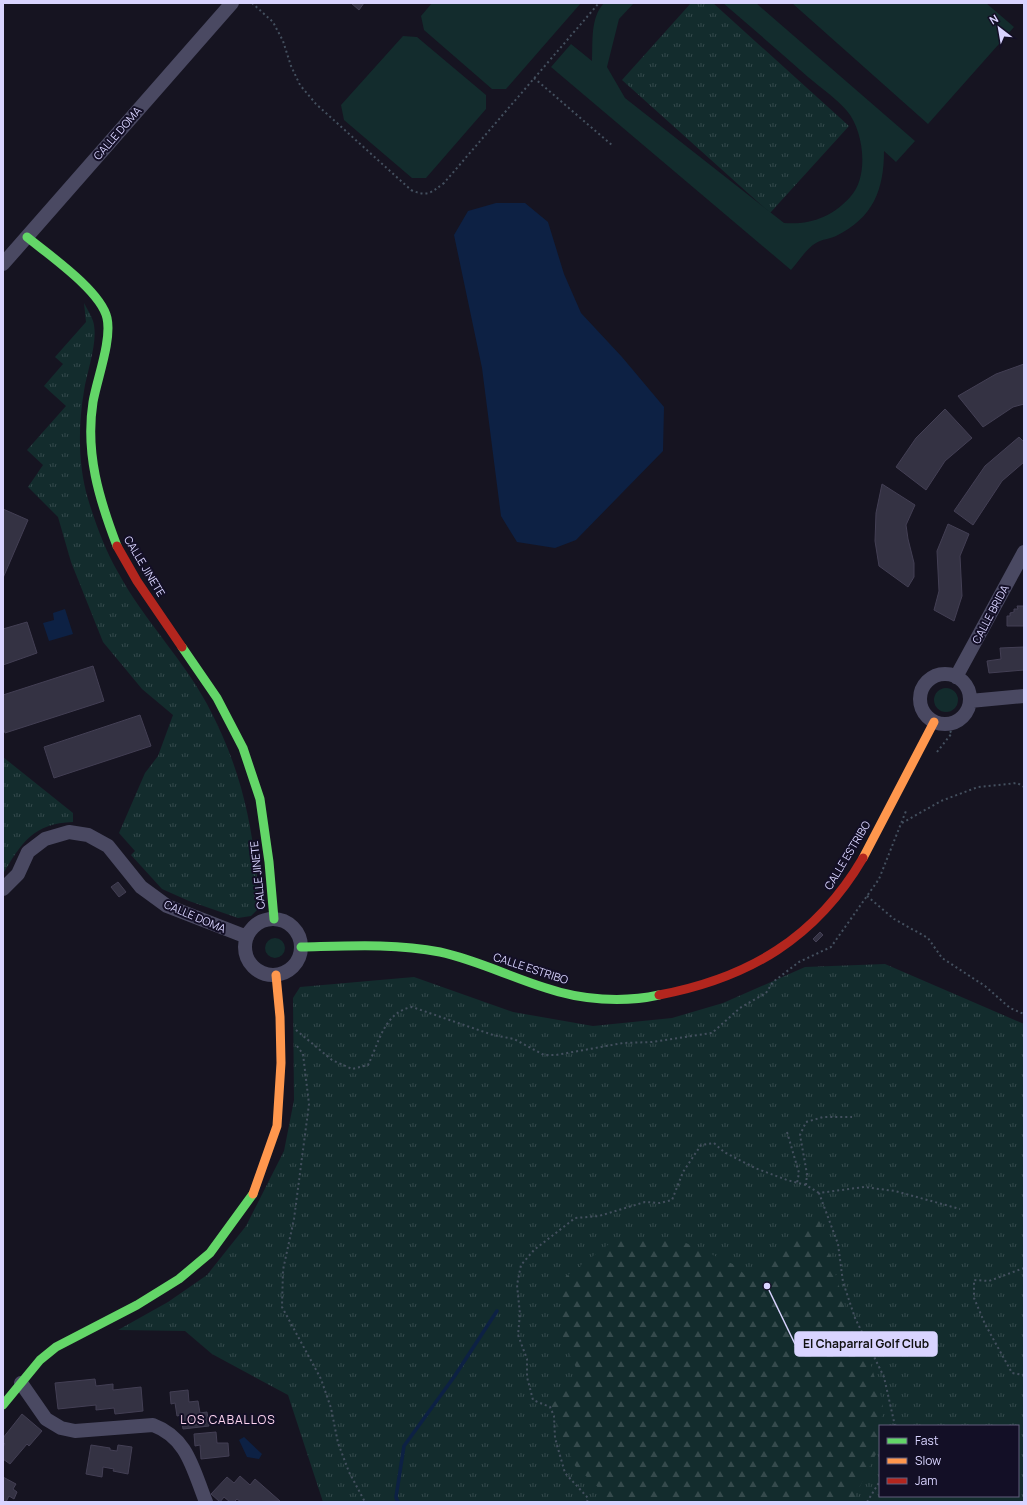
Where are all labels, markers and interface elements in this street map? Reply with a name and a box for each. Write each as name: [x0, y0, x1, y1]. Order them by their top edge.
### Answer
north arrow: [979, 8, 1019, 48]
text: N: [986, 10, 1001, 27]
street label: CALLE DOMA: [90, 103, 144, 163]
street label: CALLE JINETE: [121, 533, 169, 599]
street label: CALLE BRIDA: [968, 582, 1012, 646]
street label: CALLE ESTRIBO: [821, 818, 873, 892]
street label: CALLE JINETE: [246, 840, 268, 910]
street label: CALLE DOMA: [162, 896, 228, 936]
street label: CALLE ESTRIBO: [492, 949, 570, 987]
callout: El Chaparral Golf Club: [795, 1332, 937, 1356]
text: El Chaparral Golf Club: [803, 1335, 929, 1352]
district label: LOS CABALLOS: [180, 1411, 276, 1428]
legend: [879, 1425, 1019, 1497]
text: Fast: [915, 1432, 939, 1449]
text: Slow: [915, 1452, 941, 1469]
text: Jam: [915, 1472, 937, 1489]

